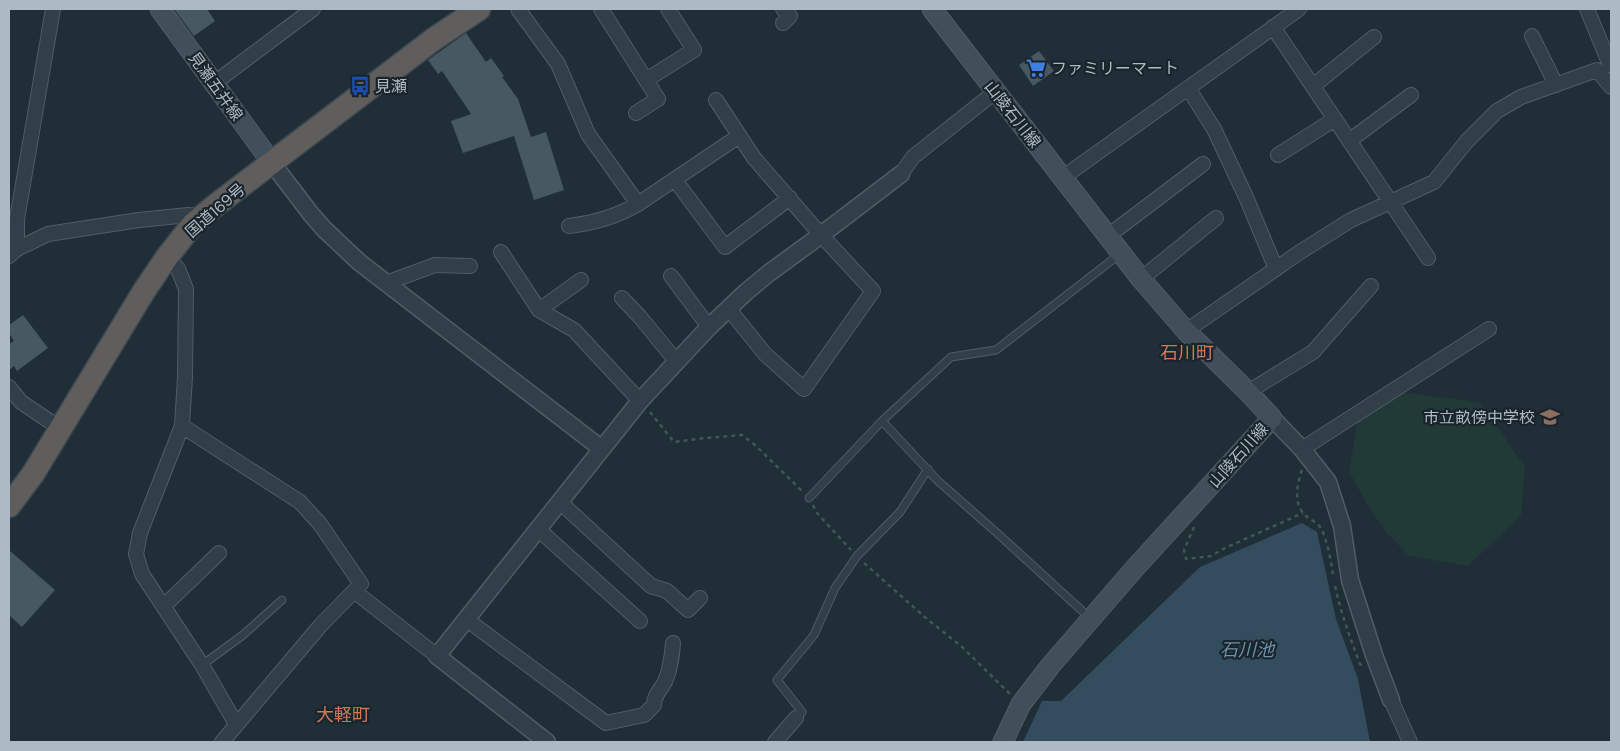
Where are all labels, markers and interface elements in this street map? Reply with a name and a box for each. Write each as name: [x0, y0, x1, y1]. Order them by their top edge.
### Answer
street label: 見瀬五井線: [184, 48, 248, 125]
supermarket icon: ファミリーマート: [1025, 57, 1047, 79]
place label: ファミリーマート: [1051, 58, 1179, 79]
bus stop icon: 見瀬: [349, 75, 371, 97]
place label: 見瀬: [375, 76, 407, 97]
street label: 山陵石川線: [980, 76, 1046, 152]
street label: 国道169号: [181, 179, 250, 242]
district label: 石川町: [1160, 341, 1214, 365]
school or university icon: 市立畝傍中学校: [1539, 406, 1561, 428]
place label: 市立畝傍中学校: [1423, 407, 1535, 428]
street label: 山陵石川線: [1204, 419, 1273, 492]
water label: 石川池: [1220, 638, 1276, 662]
district label: 大軽町: [316, 703, 370, 727]

